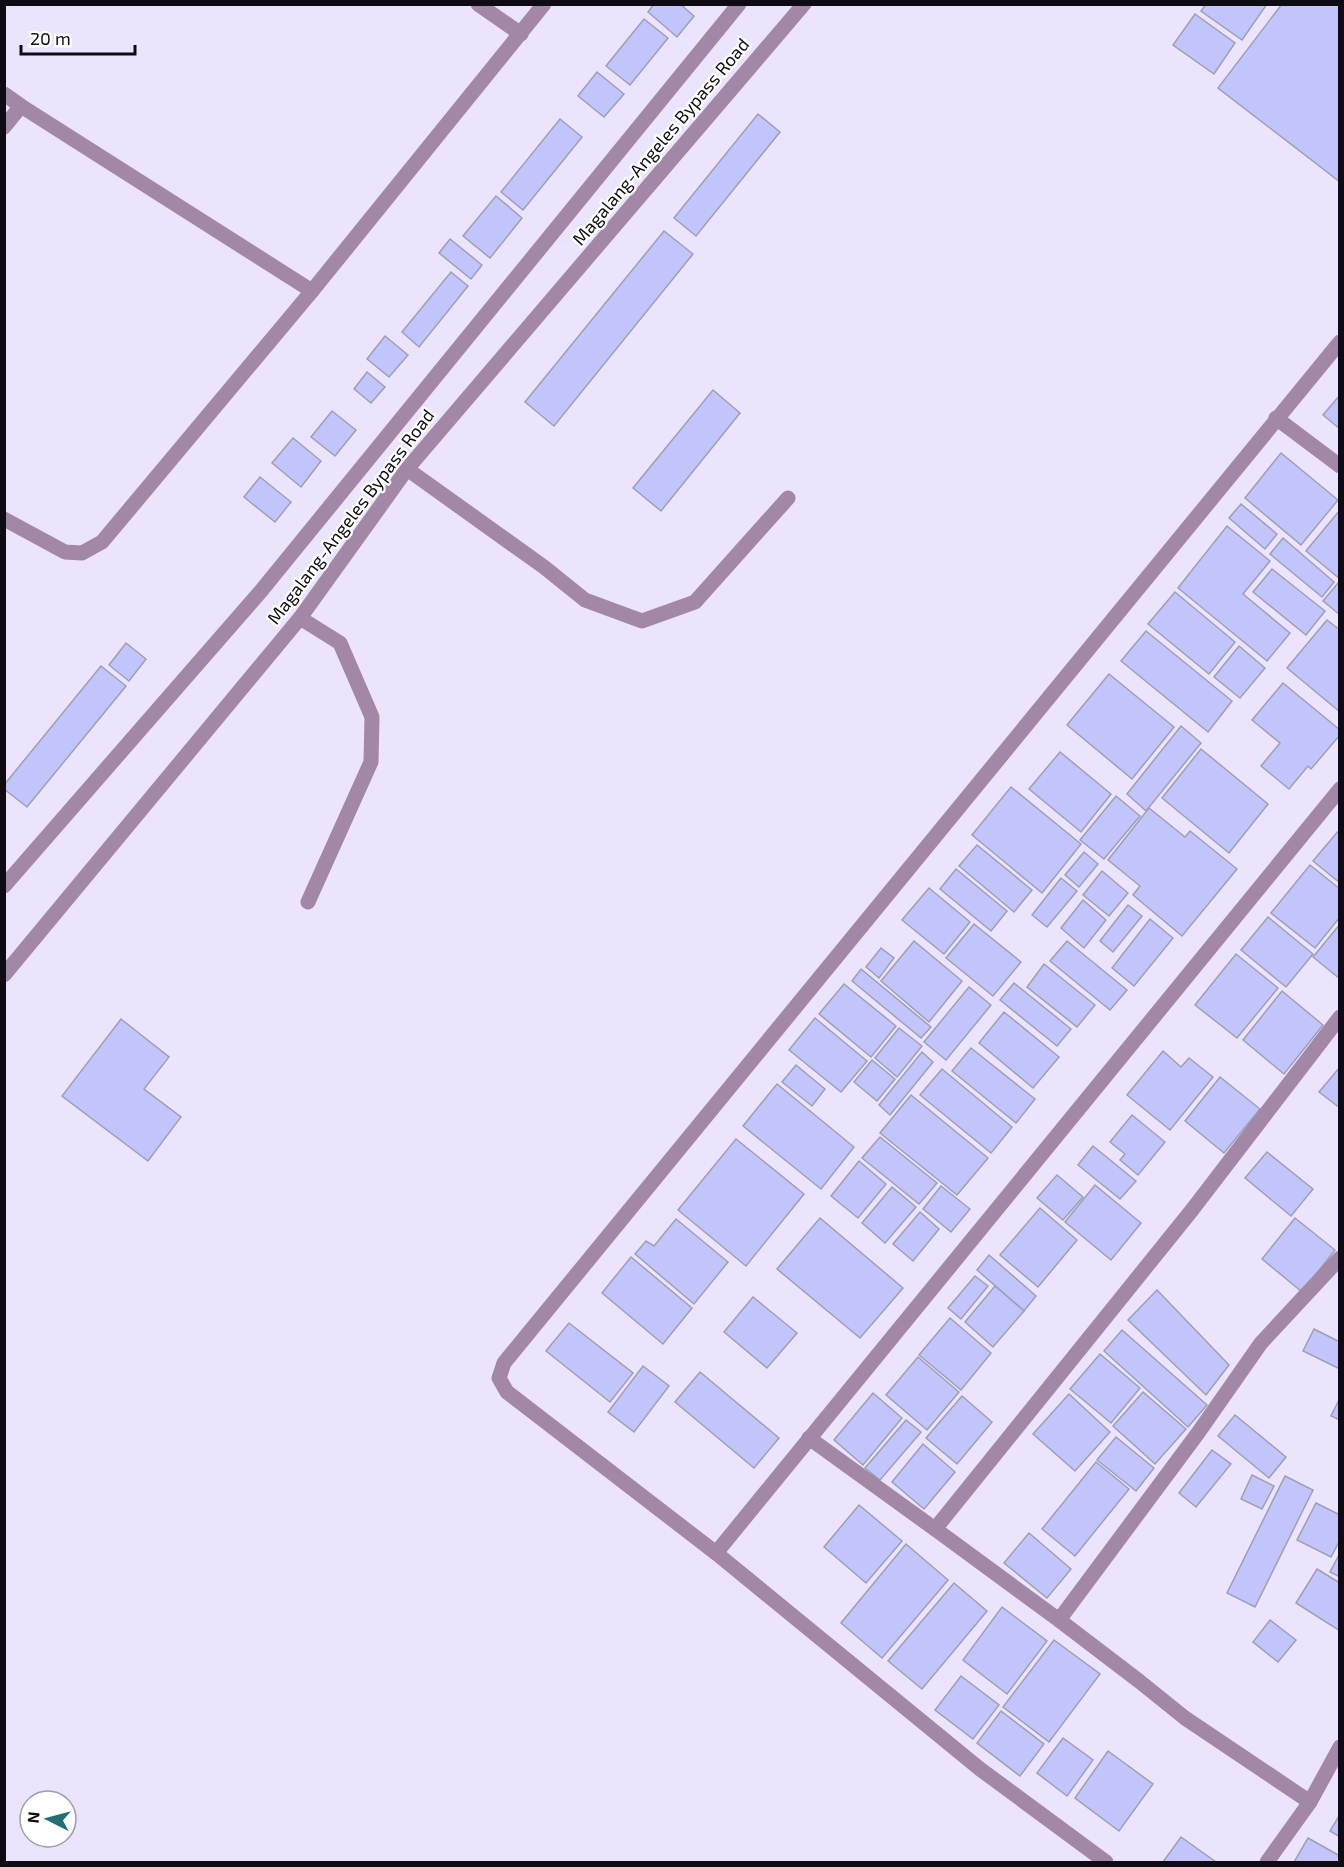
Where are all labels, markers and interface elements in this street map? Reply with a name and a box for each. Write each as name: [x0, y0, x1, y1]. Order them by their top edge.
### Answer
scale bar: [21, 18, 135, 56]
text: 20 m: [30, 27, 71, 49]
street label: Magalang-Angeles Bypass Road: [567, 33, 753, 249]
street label: Magalang-Angeles Bypass Road: [262, 405, 438, 628]
north arrow: [18, 1789, 78, 1849]
text: N: [23, 1811, 43, 1824]

